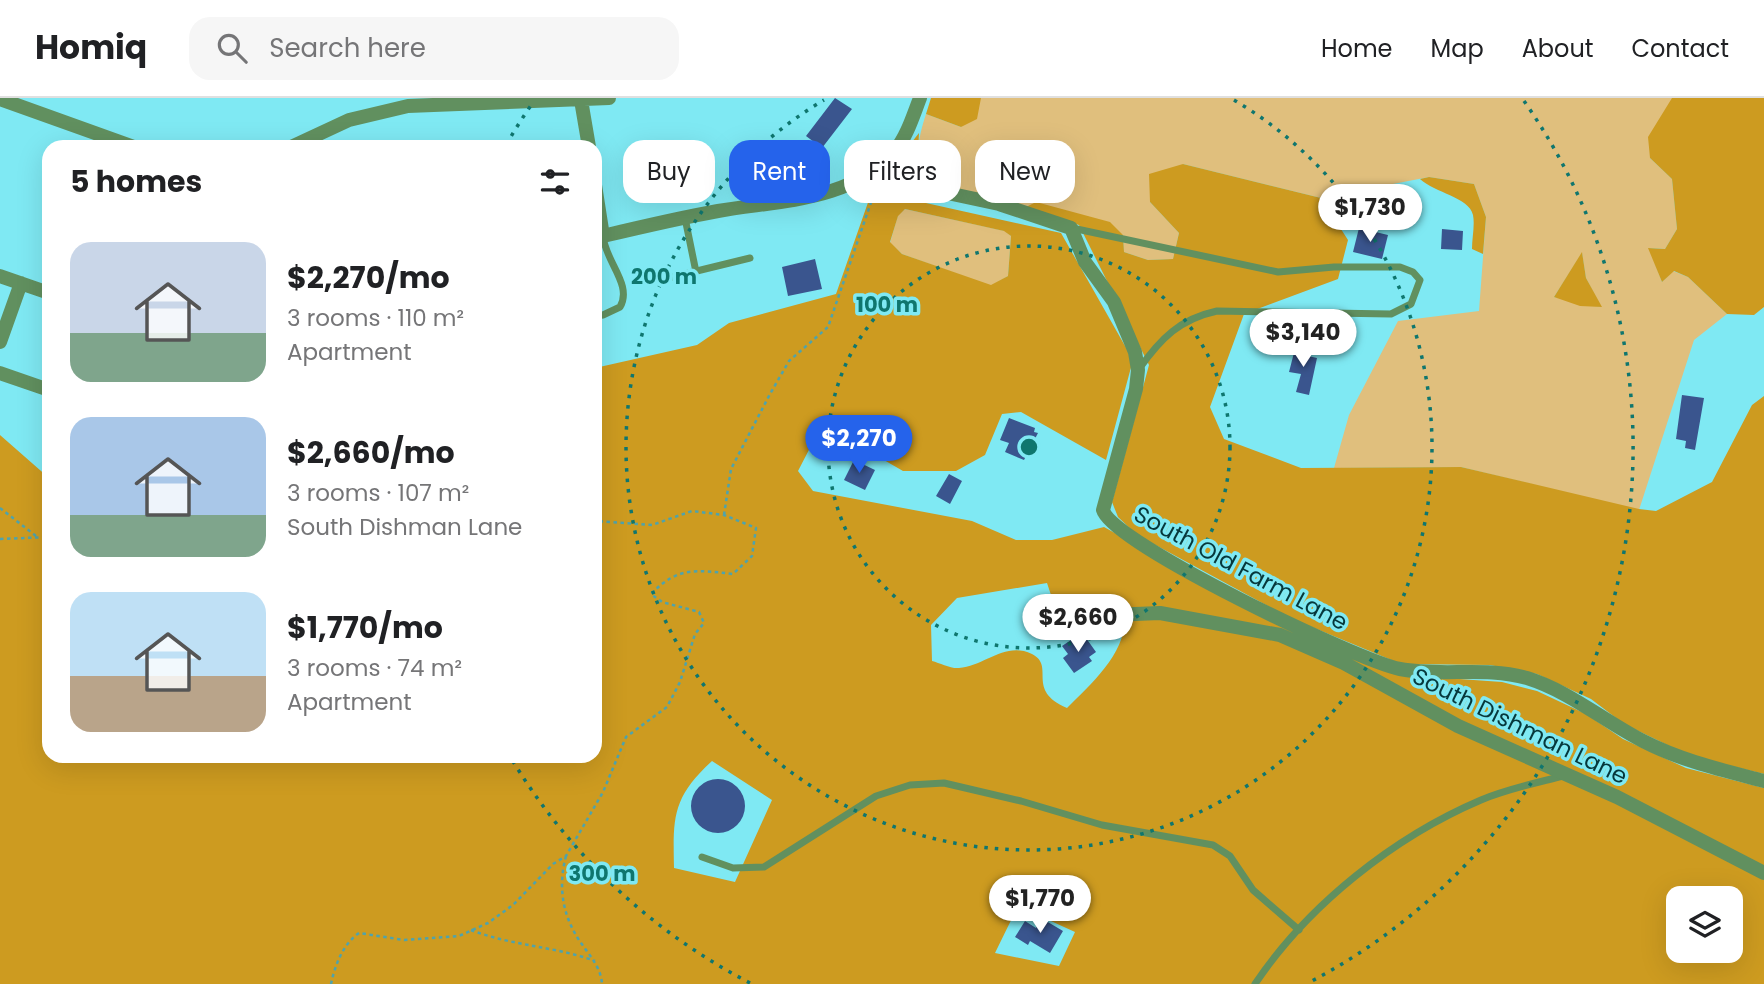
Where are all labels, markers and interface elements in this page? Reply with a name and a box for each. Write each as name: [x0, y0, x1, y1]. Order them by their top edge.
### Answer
search box: [189, 17, 679, 80]
text: Homiq: [35, 24, 147, 71]
icon: search: [213, 29, 251, 67]
text: Search here: [269, 30, 426, 66]
text: Home: [1321, 32, 1393, 65]
text: Map: [1431, 32, 1484, 65]
text: About: [1522, 32, 1593, 65]
text: Contact: [1631, 32, 1729, 65]
chip: Buy: [623, 140, 715, 203]
chip: Rent: [729, 140, 830, 203]
chip: Filters: [844, 140, 961, 203]
chip: New: [975, 140, 1075, 203]
text: 5 homes: [70, 160, 202, 203]
icon: filters: [536, 163, 574, 201]
pin: $1,730: [1313, 184, 1427, 244]
text: $1,730: [1334, 191, 1406, 223]
text: $2,270/mo: [287, 256, 450, 299]
text: 200 m: [631, 262, 697, 291]
icon: home: [126, 270, 210, 354]
text: 100 m: [856, 290, 918, 319]
text: 3 rooms · 110 m²: [287, 302, 464, 334]
pin: $3,140: [1246, 310, 1360, 369]
text: $3,140: [1266, 316, 1340, 348]
text: Apartment: [287, 336, 412, 368]
pin: $2,270: [802, 416, 916, 475]
text: $2,270: [821, 422, 897, 454]
text: $2,660/mo: [287, 431, 455, 474]
centre of rings: [1017, 435, 1041, 459]
icon: home: [126, 445, 210, 529]
text: 3 rooms · 107 m²: [287, 477, 469, 509]
street label: South Old Farm Lane: [1129, 498, 1353, 638]
text: South Dishman Lane: [287, 511, 522, 543]
pin: $2,660: [1021, 594, 1135, 654]
text: $2,660: [1038, 601, 1118, 633]
text: $1,770/mo: [287, 606, 443, 649]
icon: home: [126, 620, 210, 704]
text: 3 rooms · 74 m²: [287, 652, 462, 684]
street label: South Dishman Lane: [1407, 660, 1633, 792]
text: Apartment: [287, 686, 412, 718]
text: 300 m: [569, 859, 635, 888]
pin: $1,770: [983, 876, 1097, 935]
text: $1,770: [1005, 882, 1075, 914]
map controls: [1666, 886, 1743, 963]
button: layers: [1666, 886, 1743, 963]

